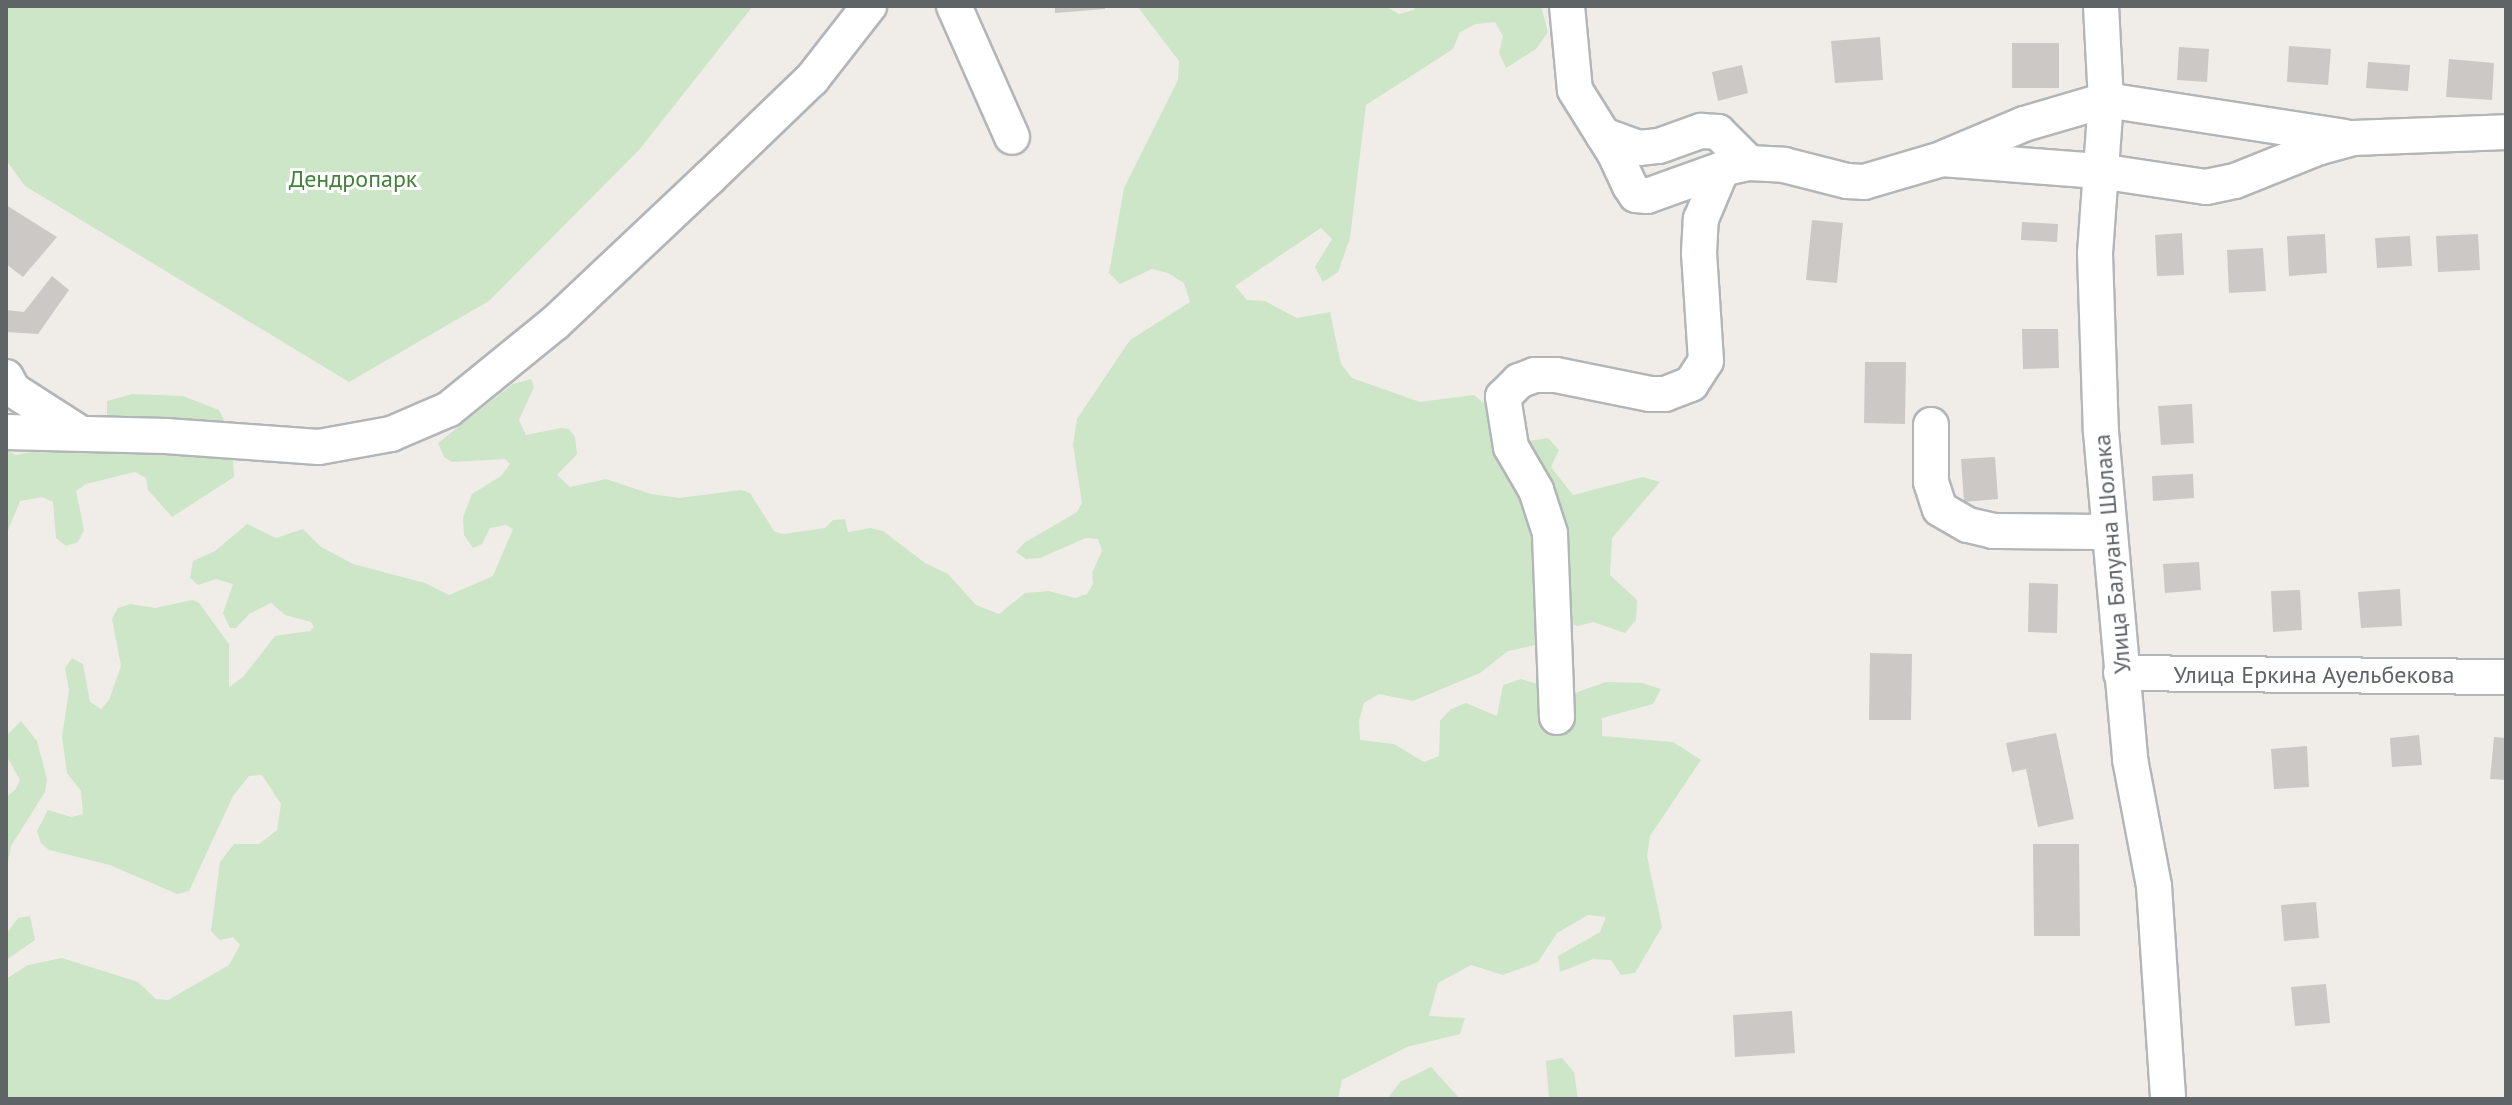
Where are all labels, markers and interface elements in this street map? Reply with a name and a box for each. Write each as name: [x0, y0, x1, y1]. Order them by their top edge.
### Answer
park label: Дендропарк: [289, 165, 417, 193]
street label: Улица Балуана Шолака: [2087, 433, 2137, 675]
street label: Улица Еркина Ауельбекова: [2173, 661, 2455, 689]

